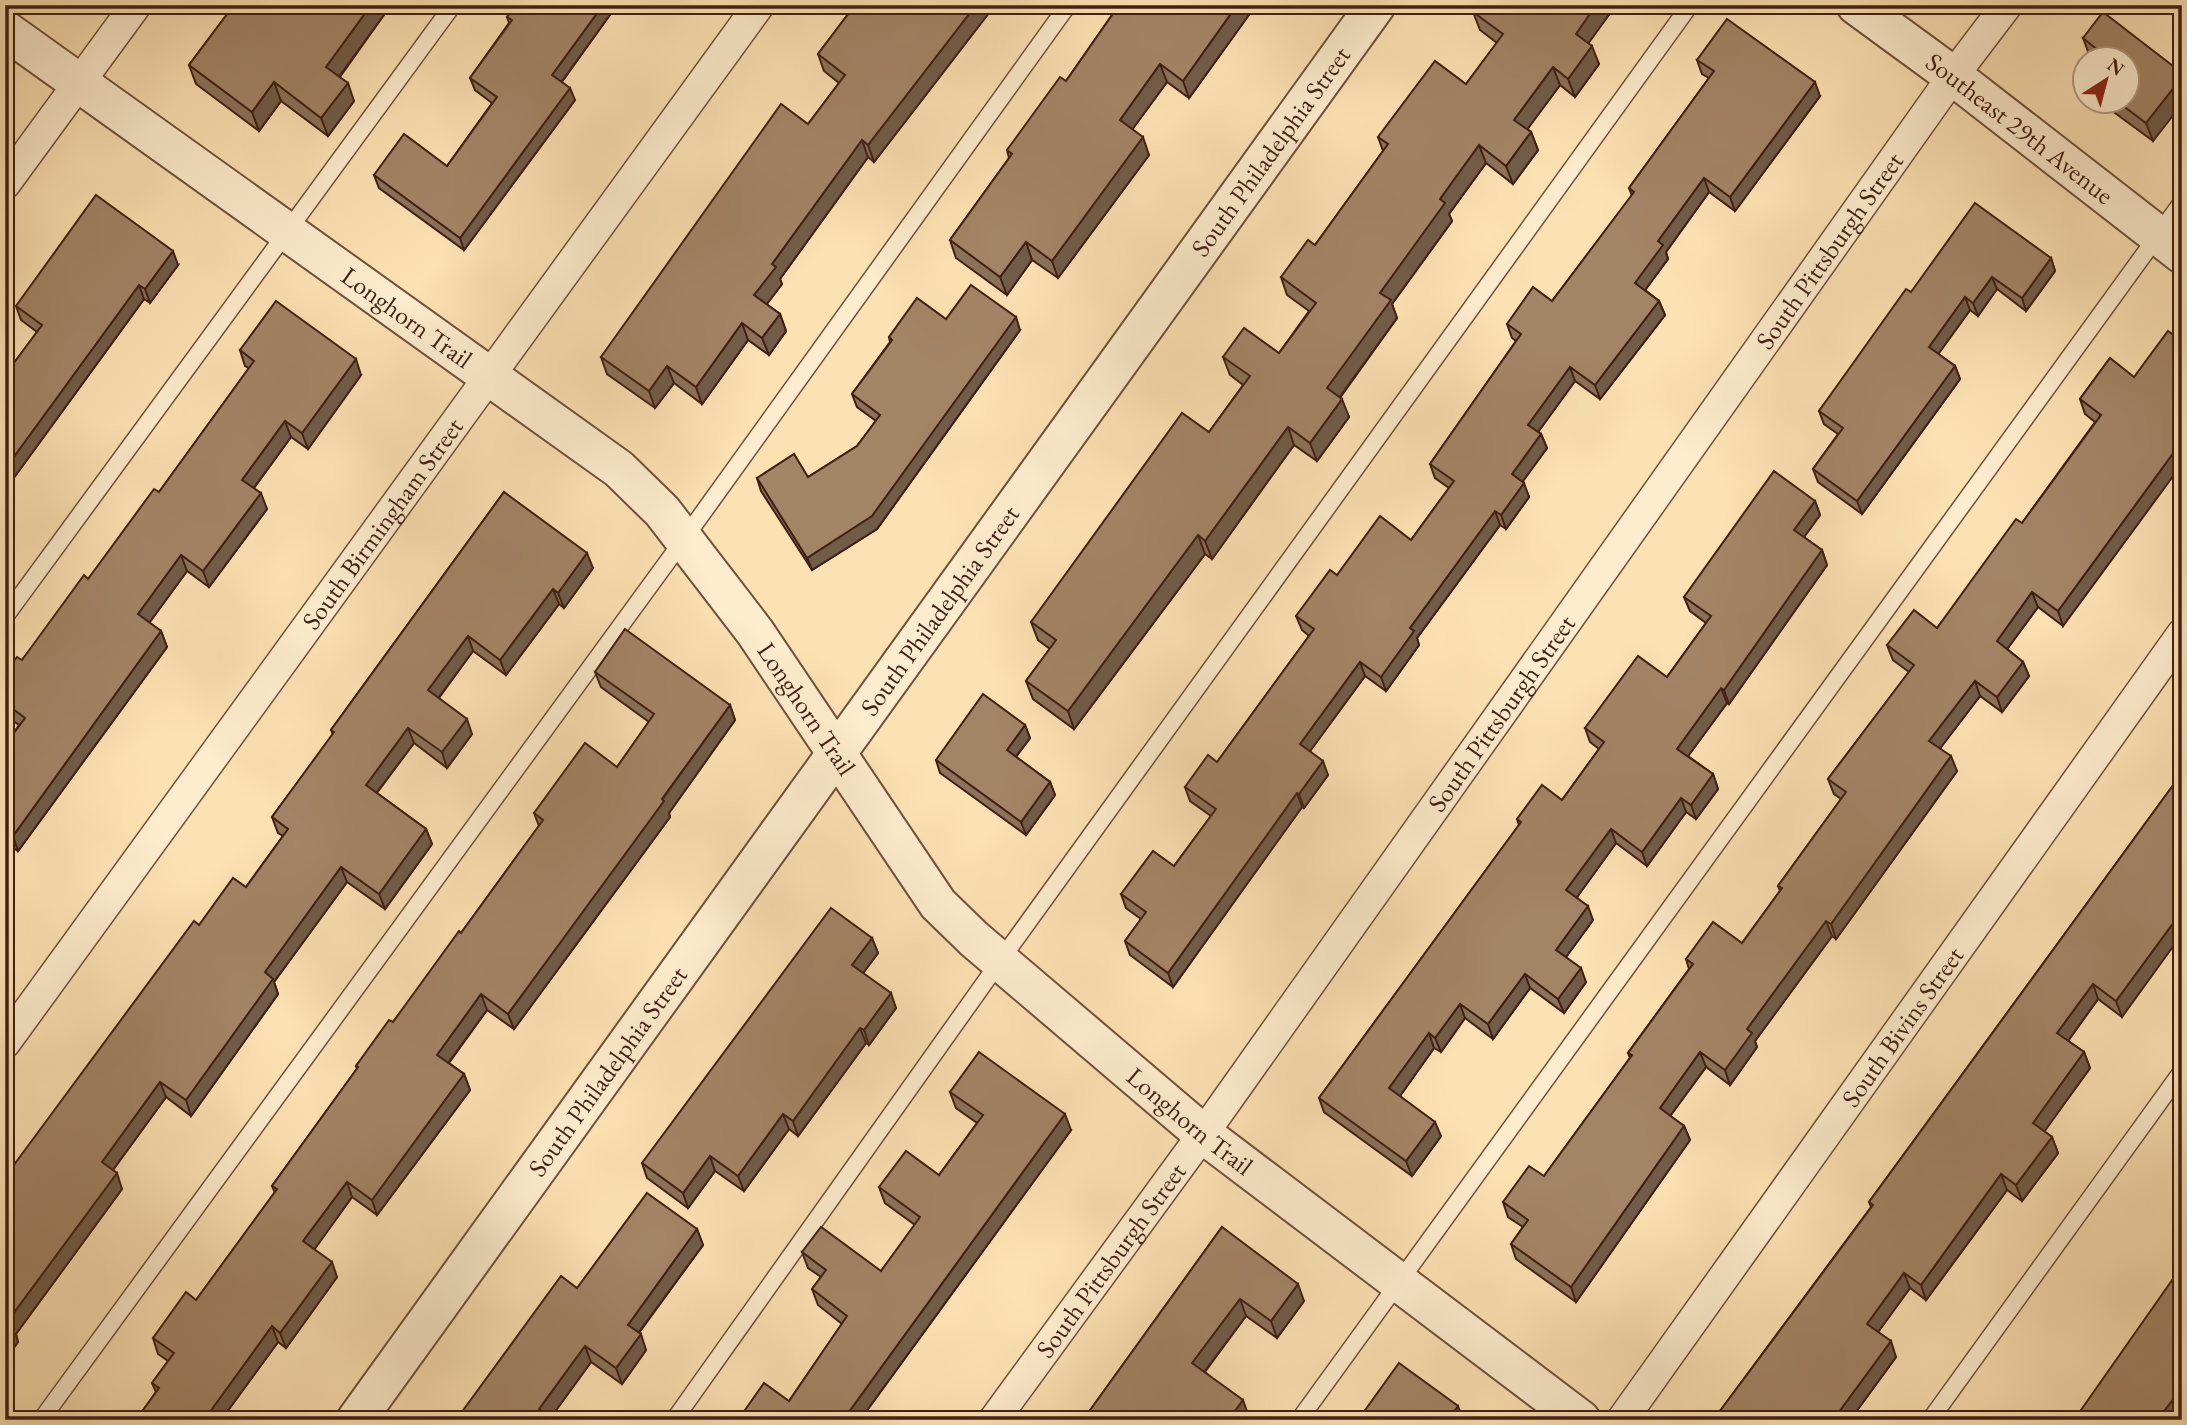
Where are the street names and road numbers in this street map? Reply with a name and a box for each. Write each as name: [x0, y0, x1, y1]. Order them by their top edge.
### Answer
street label: South Philadelphia Street: [1183, 39, 1358, 263]
street label: Southeast 29th Avenue: [1919, 45, 2121, 212]
street label: South Pittsburgh Street: [1748, 145, 1911, 356]
street label: Longhorn Trail: [335, 259, 479, 376]
street label: South Birmingham Street: [294, 411, 471, 636]
street label: South Philadelphia Street: [852, 499, 1027, 722]
street label: South Pittsburgh Street: [1420, 608, 1583, 818]
street label: Longhorn Trail: [750, 636, 864, 782]
street label: South Bivins Street: [1833, 940, 1971, 1114]
street label: South Philadelphia Street: [520, 959, 695, 1183]
street label: Longhorn Trail: [1120, 1059, 1260, 1183]
street label: South Pittsburgh Street: [1028, 1156, 1194, 1365]

